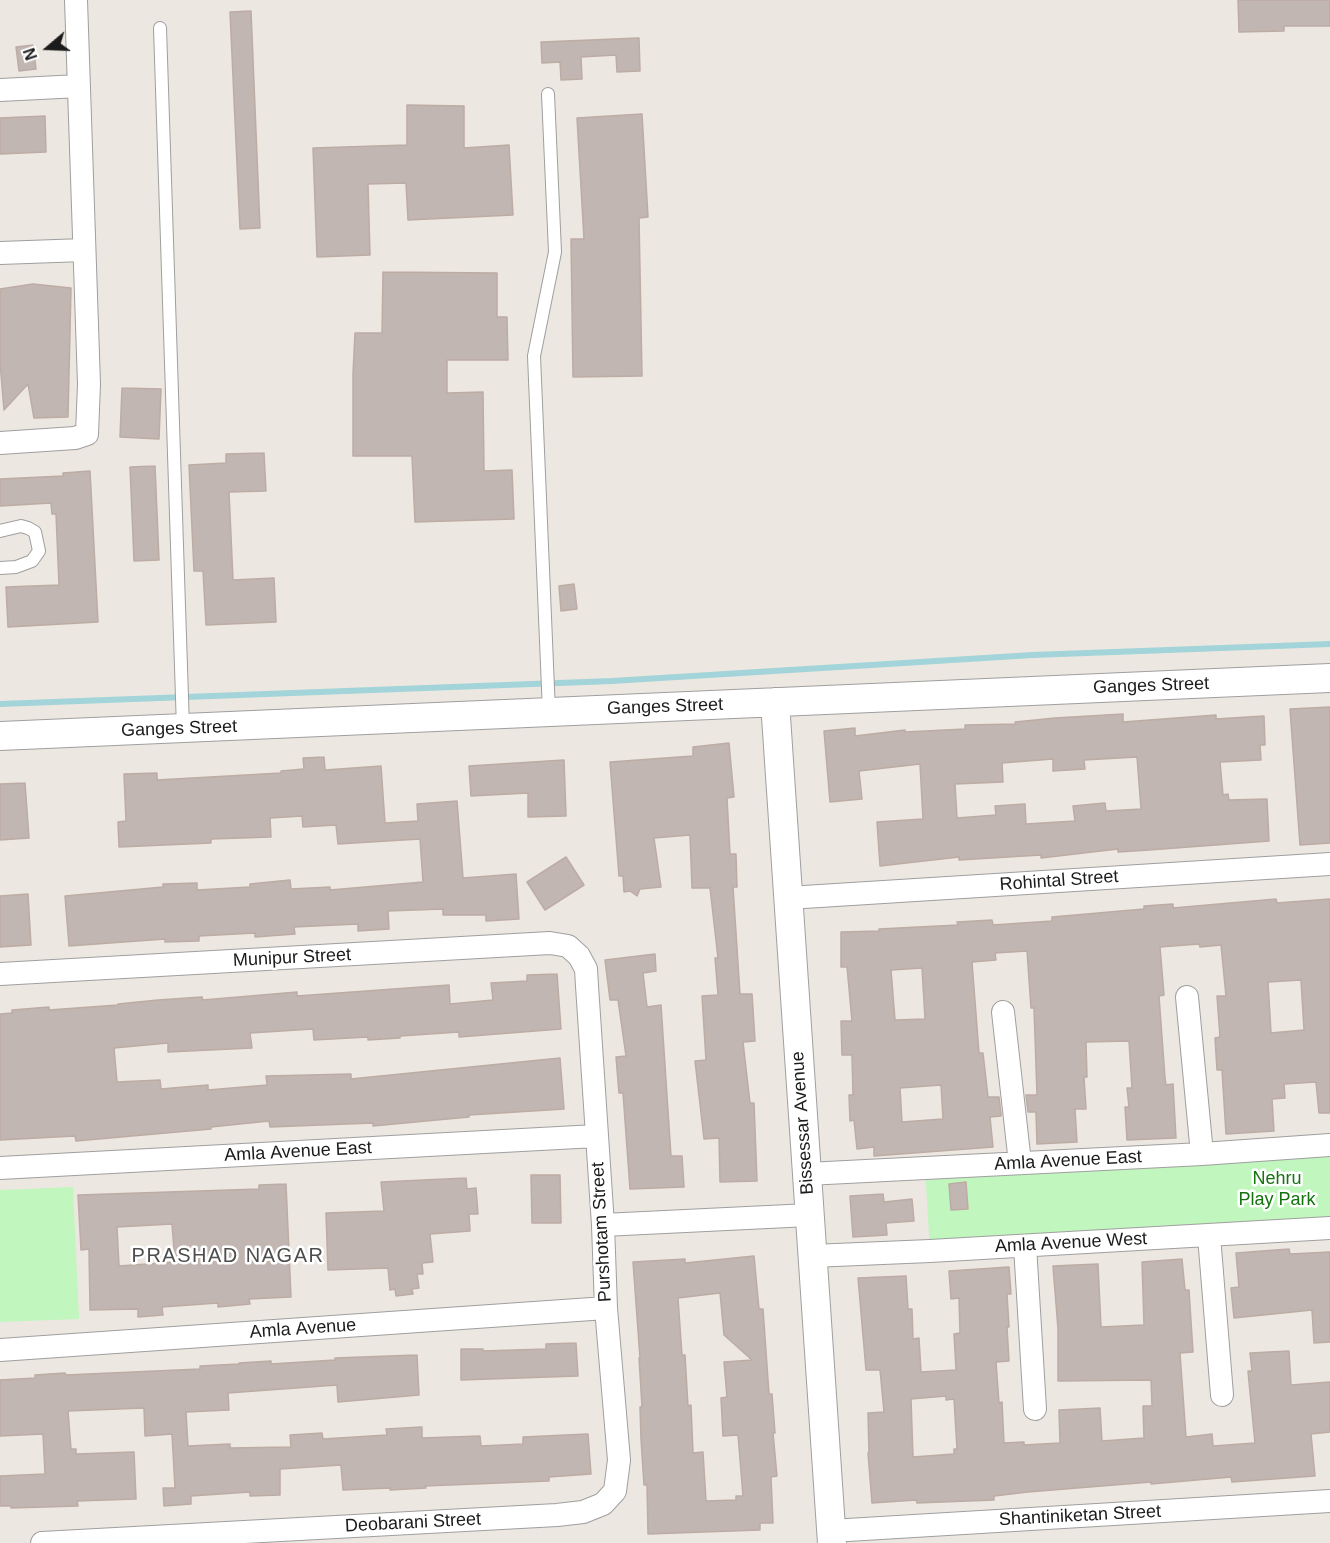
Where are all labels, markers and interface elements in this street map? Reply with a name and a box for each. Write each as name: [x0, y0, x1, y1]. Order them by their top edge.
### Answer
north arrow: [18, 18, 78, 78]
text: N: [21, 46, 40, 62]
street label: Ganges Street: [1093, 673, 1209, 699]
street label: Ganges Street: [607, 694, 723, 720]
street label: Ganges Street: [121, 716, 237, 742]
street label: Rohintal Street: [999, 866, 1119, 896]
street label: Munipur Street: [232, 944, 352, 972]
street label: Bissessar Avenue: [787, 1051, 819, 1195]
street label: Amla Avenue East: [224, 1137, 372, 1167]
street label: Amla Avenue East: [994, 1146, 1142, 1176]
street label: Purshotam Street: [588, 1161, 616, 1303]
park label: Nehru Play Park: [1238, 1168, 1316, 1210]
street label: Amla Avenue West: [994, 1228, 1148, 1258]
district label: PRASHAD NAGAR: [132, 1244, 324, 1268]
street label: Amla Avenue: [249, 1315, 357, 1343]
street label: Shantiniketan Street: [998, 1501, 1162, 1531]
street label: Deobarani Street: [344, 1509, 482, 1537]

